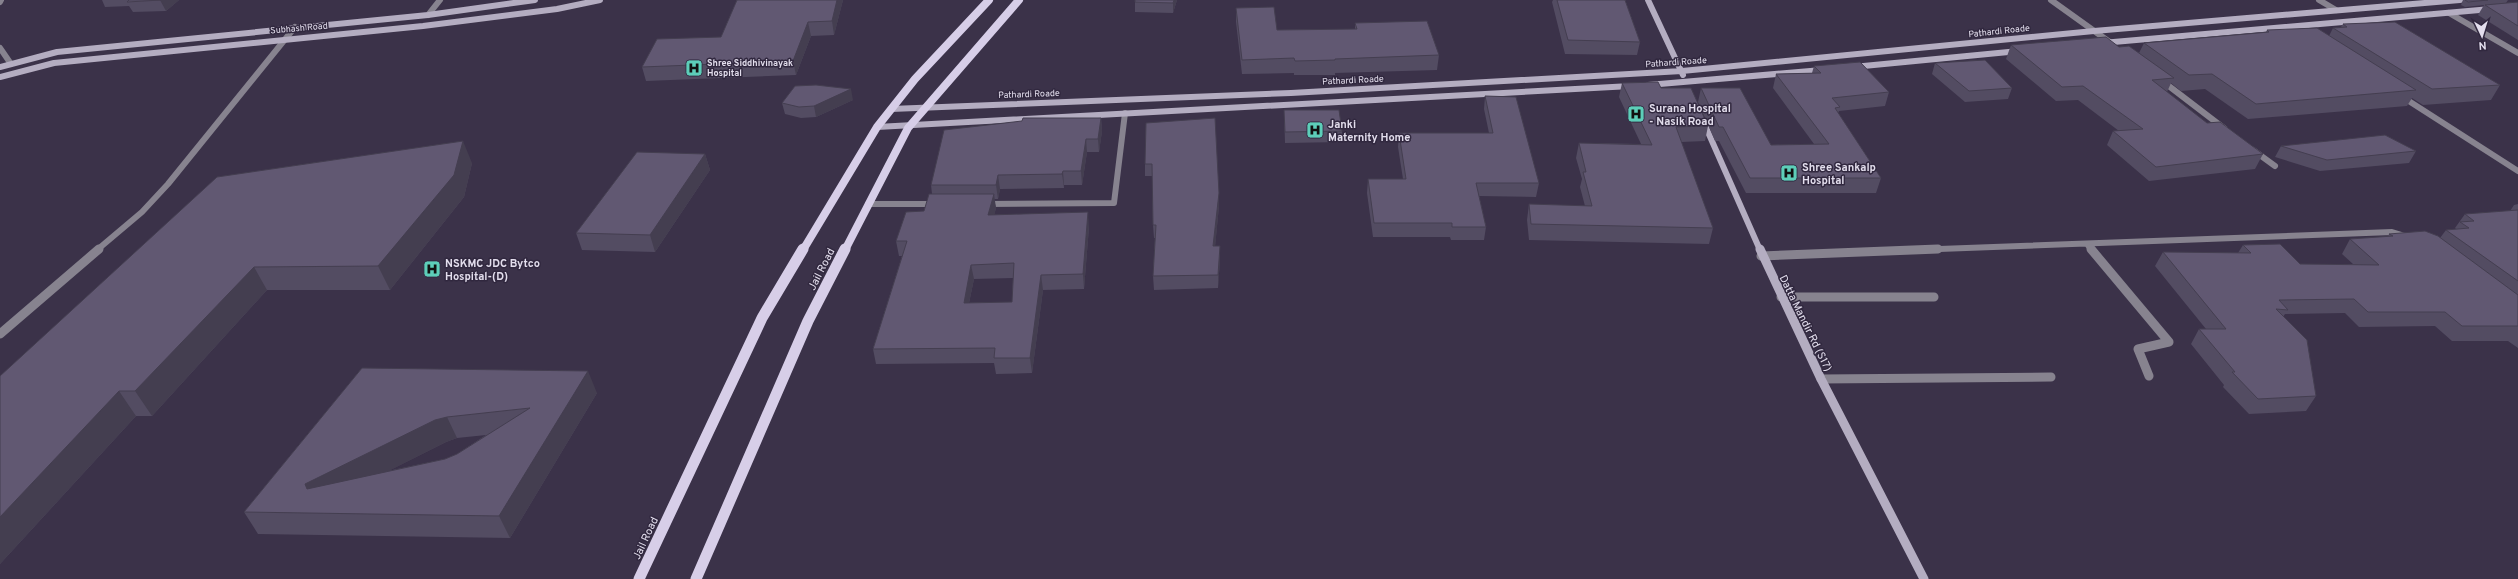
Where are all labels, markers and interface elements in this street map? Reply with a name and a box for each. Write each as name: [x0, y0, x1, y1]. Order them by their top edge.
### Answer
north arrow: [2462, 16, 2502, 56]
street label: Subhash Road: [270, 21, 328, 36]
street label: Pathardi Roade: [1968, 23, 2030, 40]
text: N: [2478, 38, 2487, 52]
street label: Pathardi Roade: [1645, 55, 1707, 70]
hospital icon: Shree Siddhivinayak Hospital: [684, 58, 704, 78]
place label: Shree Siddhivinayak Hospital: [707, 58, 793, 79]
street label: Pathardi Roade: [1322, 73, 1384, 88]
street label: Pathardi Roade: [998, 88, 1060, 101]
place label: Surana Hospital - Nasik Road: [1649, 102, 1731, 129]
hospital icon: Surana Hospital - Nasik Road: [1626, 104, 1646, 124]
place label: Janki Maternity Home: [1328, 118, 1410, 145]
hospital icon: Janki Maternity Home: [1305, 120, 1325, 140]
place label: Shree Sankalp Hospital: [1802, 161, 1876, 188]
hospital icon: Shree Sankalp Hospital: [1779, 163, 1799, 183]
street label: Jail Road: [805, 246, 838, 293]
place label: NSKMC JDC Bytco Hospital-(D): [445, 257, 540, 284]
hospital icon: NSKMC JDC Bytco Hospital-(D): [422, 259, 442, 279]
street label: Datta Mandir Rd (S17): [1776, 273, 1835, 374]
street label: Jail Road: [630, 515, 662, 562]

